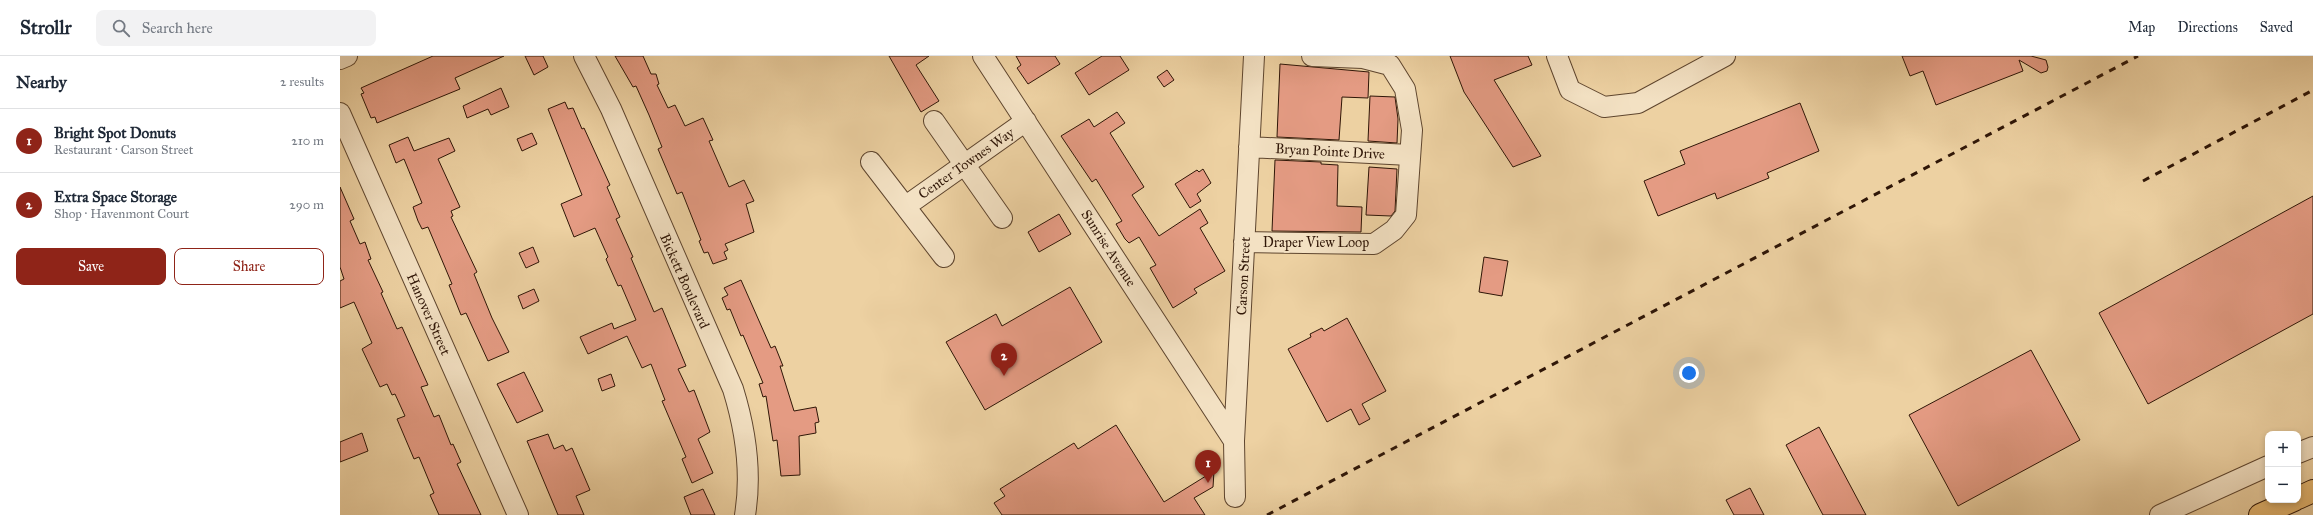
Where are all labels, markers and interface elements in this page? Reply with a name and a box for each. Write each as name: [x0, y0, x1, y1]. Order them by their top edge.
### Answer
search box: [96, 10, 376, 46]
text: Strollr: [20, 16, 72, 39]
icon: search: [110, 17, 132, 39]
text: Search here: [142, 19, 213, 37]
text: Map: [2128, 19, 2155, 36]
text: Directions: [2177, 19, 2238, 36]
text: Saved: [2260, 19, 2293, 36]
text: Nearby: [16, 72, 67, 93]
text: 2 results: [280, 74, 324, 90]
text: Bright Spot Donuts: [54, 124, 176, 142]
street label: Center Townes Way: [915, 124, 1018, 203]
text: 1: [26, 133, 32, 149]
text: 210 m: [291, 133, 324, 149]
street label: Bryan Pointe Drive: [1275, 140, 1385, 163]
text: Restaurant · Carson Street: [54, 142, 193, 158]
text: Extra Space Storage: [54, 188, 177, 206]
text: 2: [26, 197, 32, 213]
text: 290 m: [289, 197, 324, 213]
text: Shop · Havenmont Court: [54, 206, 189, 222]
street label: Sunrise Avenue: [1077, 207, 1140, 290]
street label: Bickett Boulevard: [656, 231, 713, 331]
street label: Draper View Loop: [1263, 234, 1369, 251]
street label: Carson Street: [1233, 236, 1254, 316]
button: Save: [16, 248, 166, 285]
button: Share: [174, 248, 324, 285]
street label: Hanover Street: [403, 271, 454, 358]
pin: 2: [991, 343, 1017, 376]
your location: [1679, 363, 1699, 383]
map controls: [2265, 431, 2301, 503]
button: +: [2265, 431, 2301, 467]
pin: 1: [1195, 450, 1221, 483]
button: −: [2265, 467, 2301, 503]

